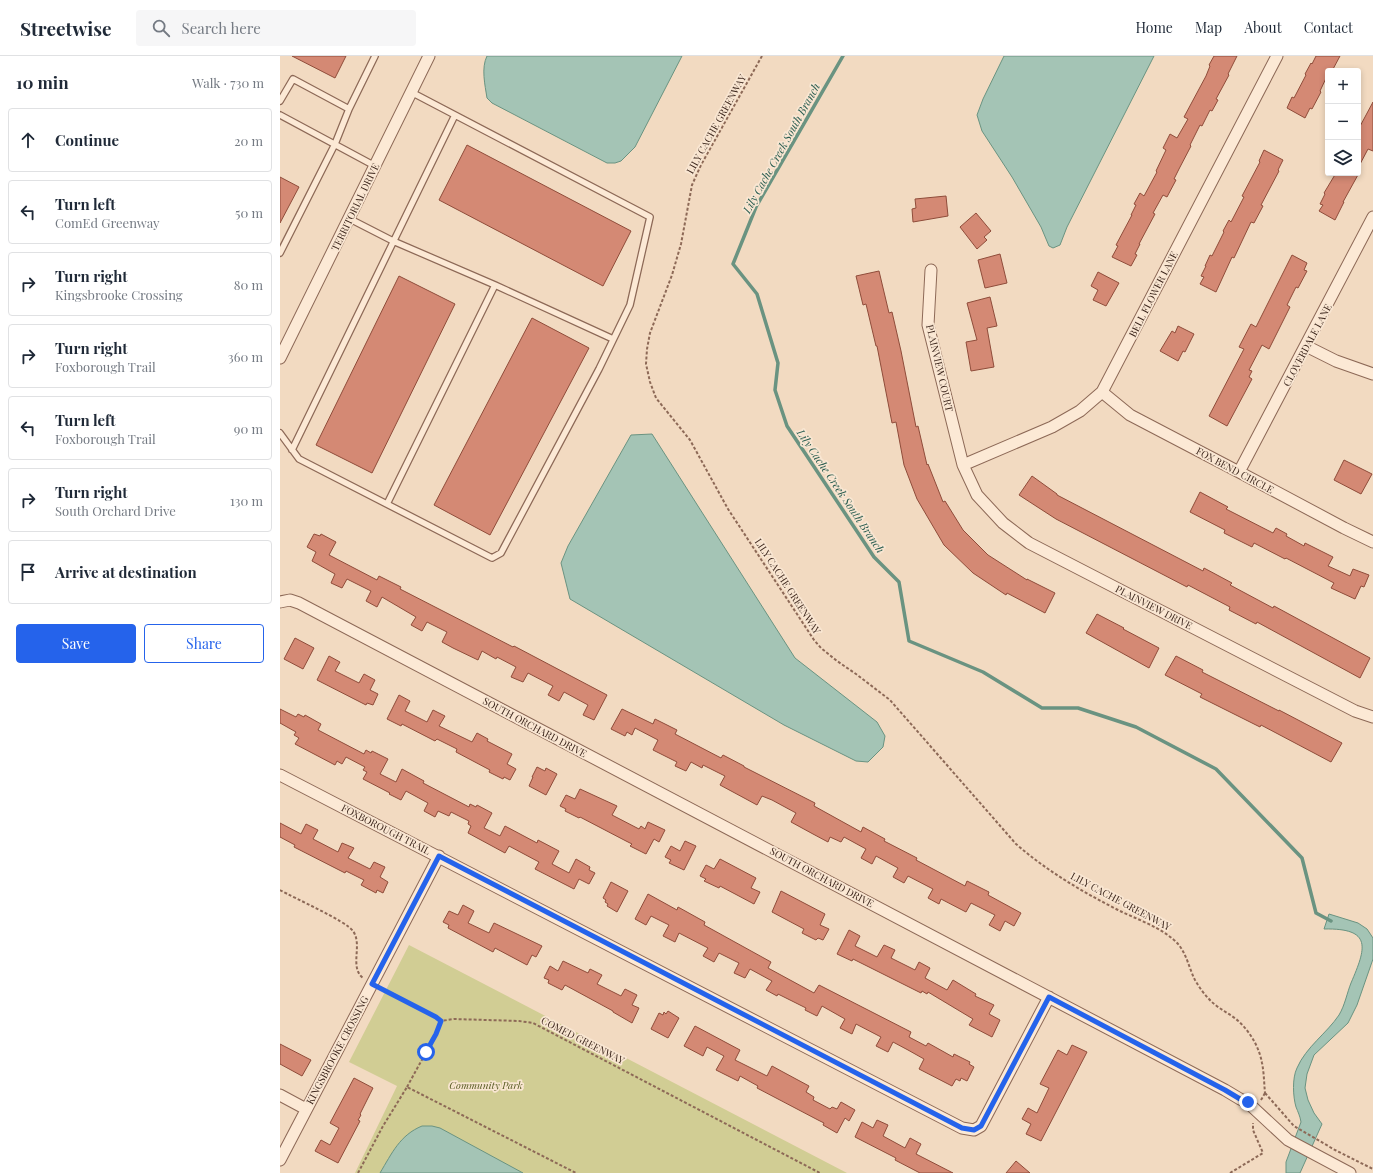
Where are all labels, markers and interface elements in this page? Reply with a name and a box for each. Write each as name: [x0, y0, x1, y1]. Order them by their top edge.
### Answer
search box: [136, 10, 416, 46]
text: Streetwise: [20, 15, 112, 41]
icon: search: [150, 17, 172, 39]
text: Search here: [182, 18, 261, 38]
text: Home: [1135, 18, 1173, 37]
text: Map: [1195, 18, 1222, 37]
text: About: [1244, 18, 1282, 37]
text: Contact: [1304, 18, 1353, 37]
map controls: [1325, 68, 1361, 176]
button: +: [1325, 68, 1361, 104]
text: 10 min: [16, 71, 69, 93]
street label: LILY CACHE GREENWAY: [683, 72, 749, 176]
text: Walk · 730 m: [192, 74, 264, 91]
water label: Lily Cache Creek South Branch: [738, 80, 823, 217]
button: −: [1325, 104, 1361, 140]
icon: ahead: [17, 129, 39, 151]
text: Continue: [55, 130, 119, 150]
text: 20 m: [234, 132, 263, 149]
button: layers: [1325, 140, 1361, 176]
street label: TERRITORIAL DRIVE: [328, 161, 382, 253]
text: Turn left: [55, 194, 116, 214]
icon: left: [17, 201, 39, 223]
text: 50 m: [235, 204, 263, 221]
text: ComEd Greenway: [55, 214, 160, 231]
street label: BELL FLOWER LANE: [1125, 249, 1181, 339]
text: Turn right: [55, 266, 128, 286]
icon: right: [17, 273, 39, 295]
text: 80 m: [234, 276, 263, 293]
text: Kingsbrooke Crossing: [55, 286, 183, 303]
street label: CLOVERDALE LANE: [1279, 301, 1335, 389]
street label: PLAINVIEW COURT: [923, 323, 957, 413]
text: Turn right: [55, 338, 128, 358]
icon: right: [17, 345, 39, 367]
text: 360 m: [228, 348, 263, 365]
text: Foxborough Trail: [55, 358, 156, 375]
text: Turn left: [55, 410, 116, 430]
icon: left: [17, 417, 39, 439]
text: 90 m: [234, 420, 263, 437]
water label: Lily Cache Creek South Branch: [793, 425, 888, 556]
text: Foxborough Trail: [55, 430, 156, 447]
street label: FOX BEND CIRCLE: [1194, 444, 1276, 496]
text: Turn right: [55, 482, 128, 502]
icon: right: [17, 489, 39, 511]
text: 130 m: [230, 492, 263, 509]
text: South Orchard Drive: [55, 502, 176, 519]
street label: LILY CACHE GREENWAY: [752, 535, 824, 637]
icon: arrive: [17, 561, 39, 583]
text: Arrive at destination: [55, 562, 197, 582]
street label: PLAINVIEW DRIVE: [1113, 582, 1195, 632]
button: Save: [16, 624, 136, 663]
button: Share: [144, 624, 264, 663]
street label: SOUTH ORCHARD DRIVE: [481, 694, 589, 760]
street label: FOXBOROUGH TRAIL: [339, 800, 433, 858]
street label: SOUTH ORCHARD DRIVE: [768, 844, 876, 910]
street label: LILY CACHE GREENWAY: [1068, 869, 1174, 933]
street label: KINGSBROOKE CROSSING: [302, 993, 372, 1107]
street label: COMED GREENWAY: [539, 1013, 627, 1067]
route start: [417, 1043, 435, 1061]
park label: Community Park: [449, 1078, 523, 1092]
route end: [1239, 1093, 1257, 1111]

